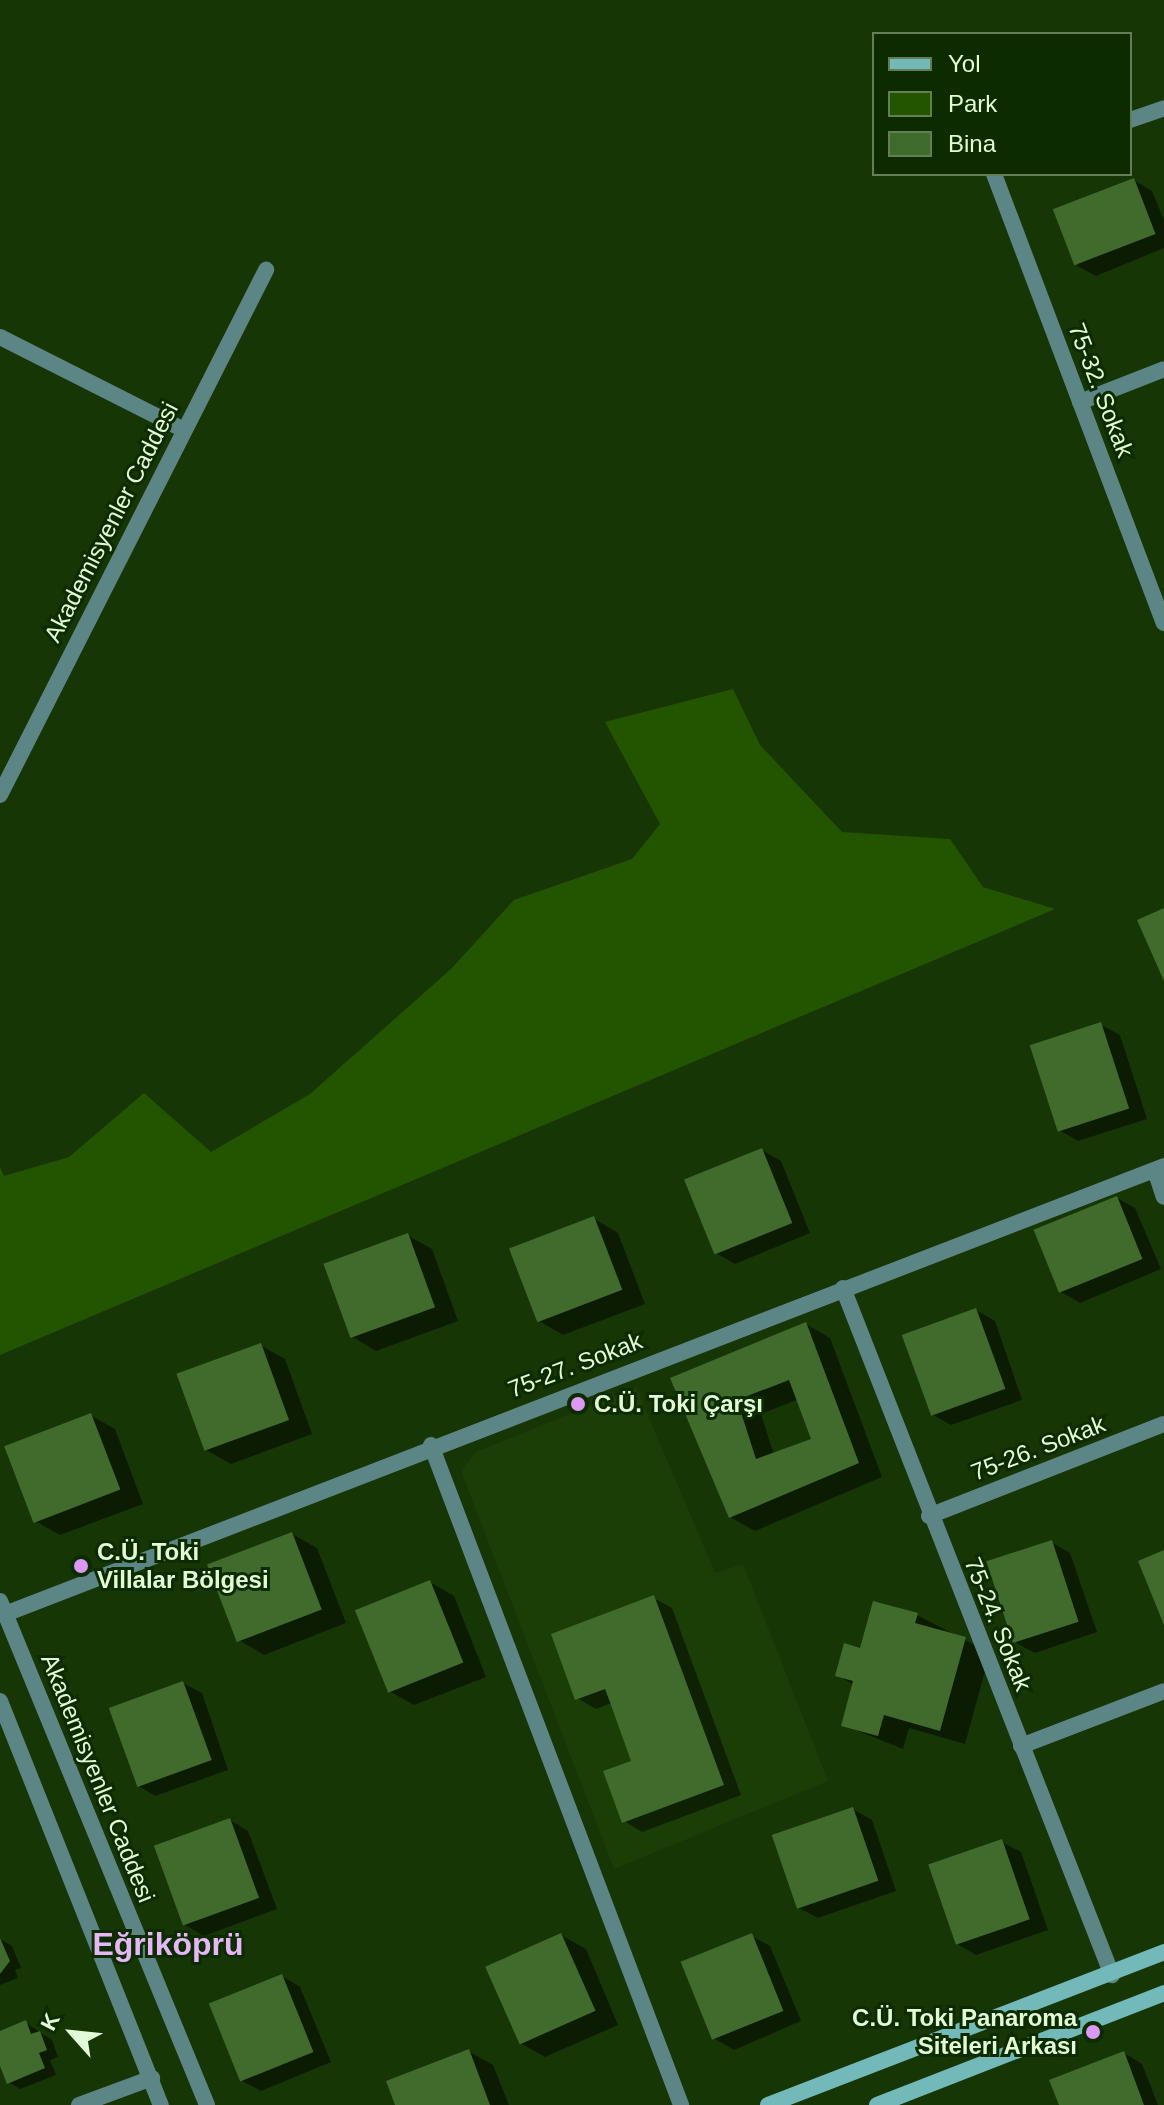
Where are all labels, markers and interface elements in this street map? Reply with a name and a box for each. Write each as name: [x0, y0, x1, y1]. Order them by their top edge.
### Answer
legend: [872, 32, 1132, 176]
text: Yol: [948, 50, 980, 77]
text: Park: [948, 90, 997, 117]
text: Bina: [948, 130, 996, 157]
street label: 75-32. Sokak: [1062, 319, 1140, 461]
street label: Akademisyenler Caddesi: [38, 397, 184, 647]
street label: 75-27. Sokak: [504, 1326, 646, 1404]
place label: C.Ü. Toki Çarşı: [594, 1390, 763, 1418]
marker: C.Ü. Toki Çarşı: [569, 1395, 587, 1413]
street label: 75-26. Sokak: [967, 1409, 1109, 1487]
place label: C.Ü. Toki Villalar Bölgesi: [97, 1538, 269, 1594]
street label: 75-24. Sokak: [958, 1553, 1038, 1695]
marker: C.Ü. Toki Villalar Bölgesi: [72, 1557, 90, 1575]
street label: Akademisyenler Caddesi: [35, 1650, 161, 1906]
district label: Eğriköprü: [92, 1925, 244, 1963]
north arrow: [32, 1993, 112, 2073]
place label: C.Ü. Toki Panaroma Siteleri Arkası: [852, 2004, 1077, 2060]
text: K: [35, 2009, 65, 2035]
marker: C.Ü. Toki Panaroma Siteleri Arkası: [1084, 2023, 1102, 2041]

